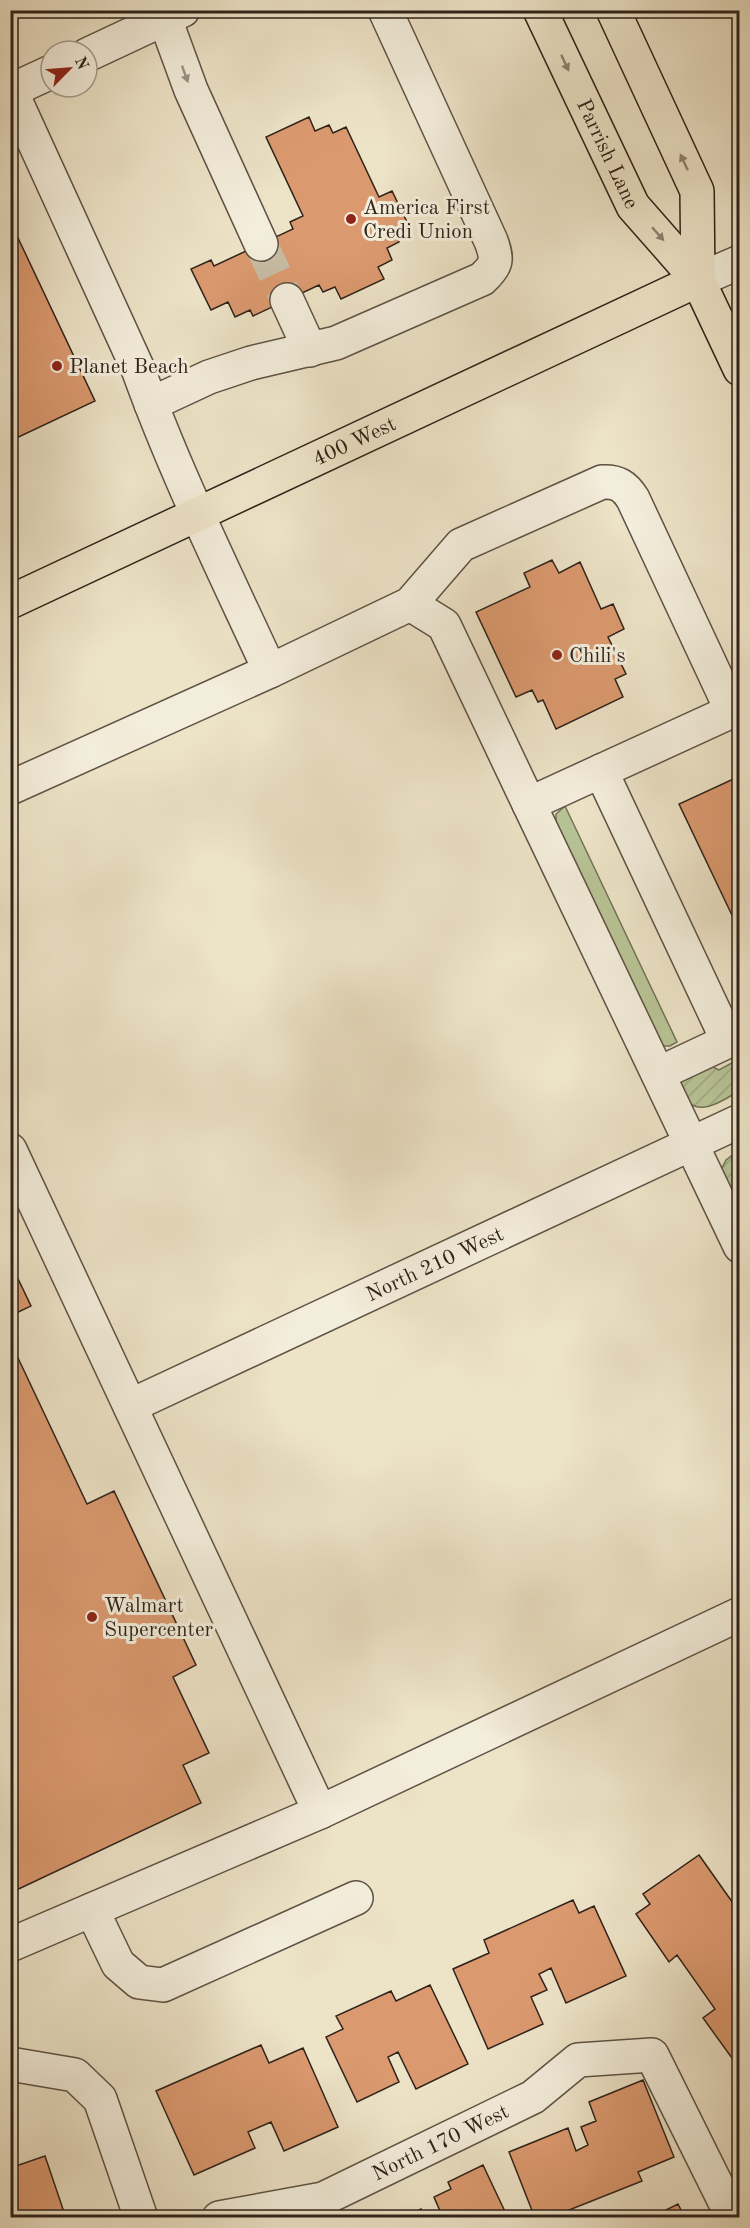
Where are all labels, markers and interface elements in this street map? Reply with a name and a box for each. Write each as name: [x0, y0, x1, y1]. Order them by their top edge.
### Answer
north arrow: [39, 39, 99, 99]
text: N: [71, 55, 91, 73]
one-way arrow: [561, 55, 570, 72]
one-way arrow: [180, 65, 190, 83]
street label: Parrish Lane: [572, 96, 642, 212]
one-way arrow: [680, 153, 689, 170]
place label: America First Credi Union: [363, 198, 490, 243]
marker: America First Credi Union: [344, 212, 358, 226]
one-way arrow: [651, 226, 664, 241]
place label: Planet Beach: [69, 357, 189, 378]
marker: Planet Beach: [50, 359, 64, 373]
street label: 400 West: [310, 414, 400, 471]
place label: Chili's: [569, 646, 626, 667]
marker: Chili's: [550, 648, 564, 662]
street label: North 210 West: [363, 1224, 507, 1306]
place label: Walmart Supercenter: [104, 1596, 214, 1641]
marker: Walmart Supercenter: [85, 1610, 99, 1624]
street label: North 170 West: [369, 2101, 512, 2185]

